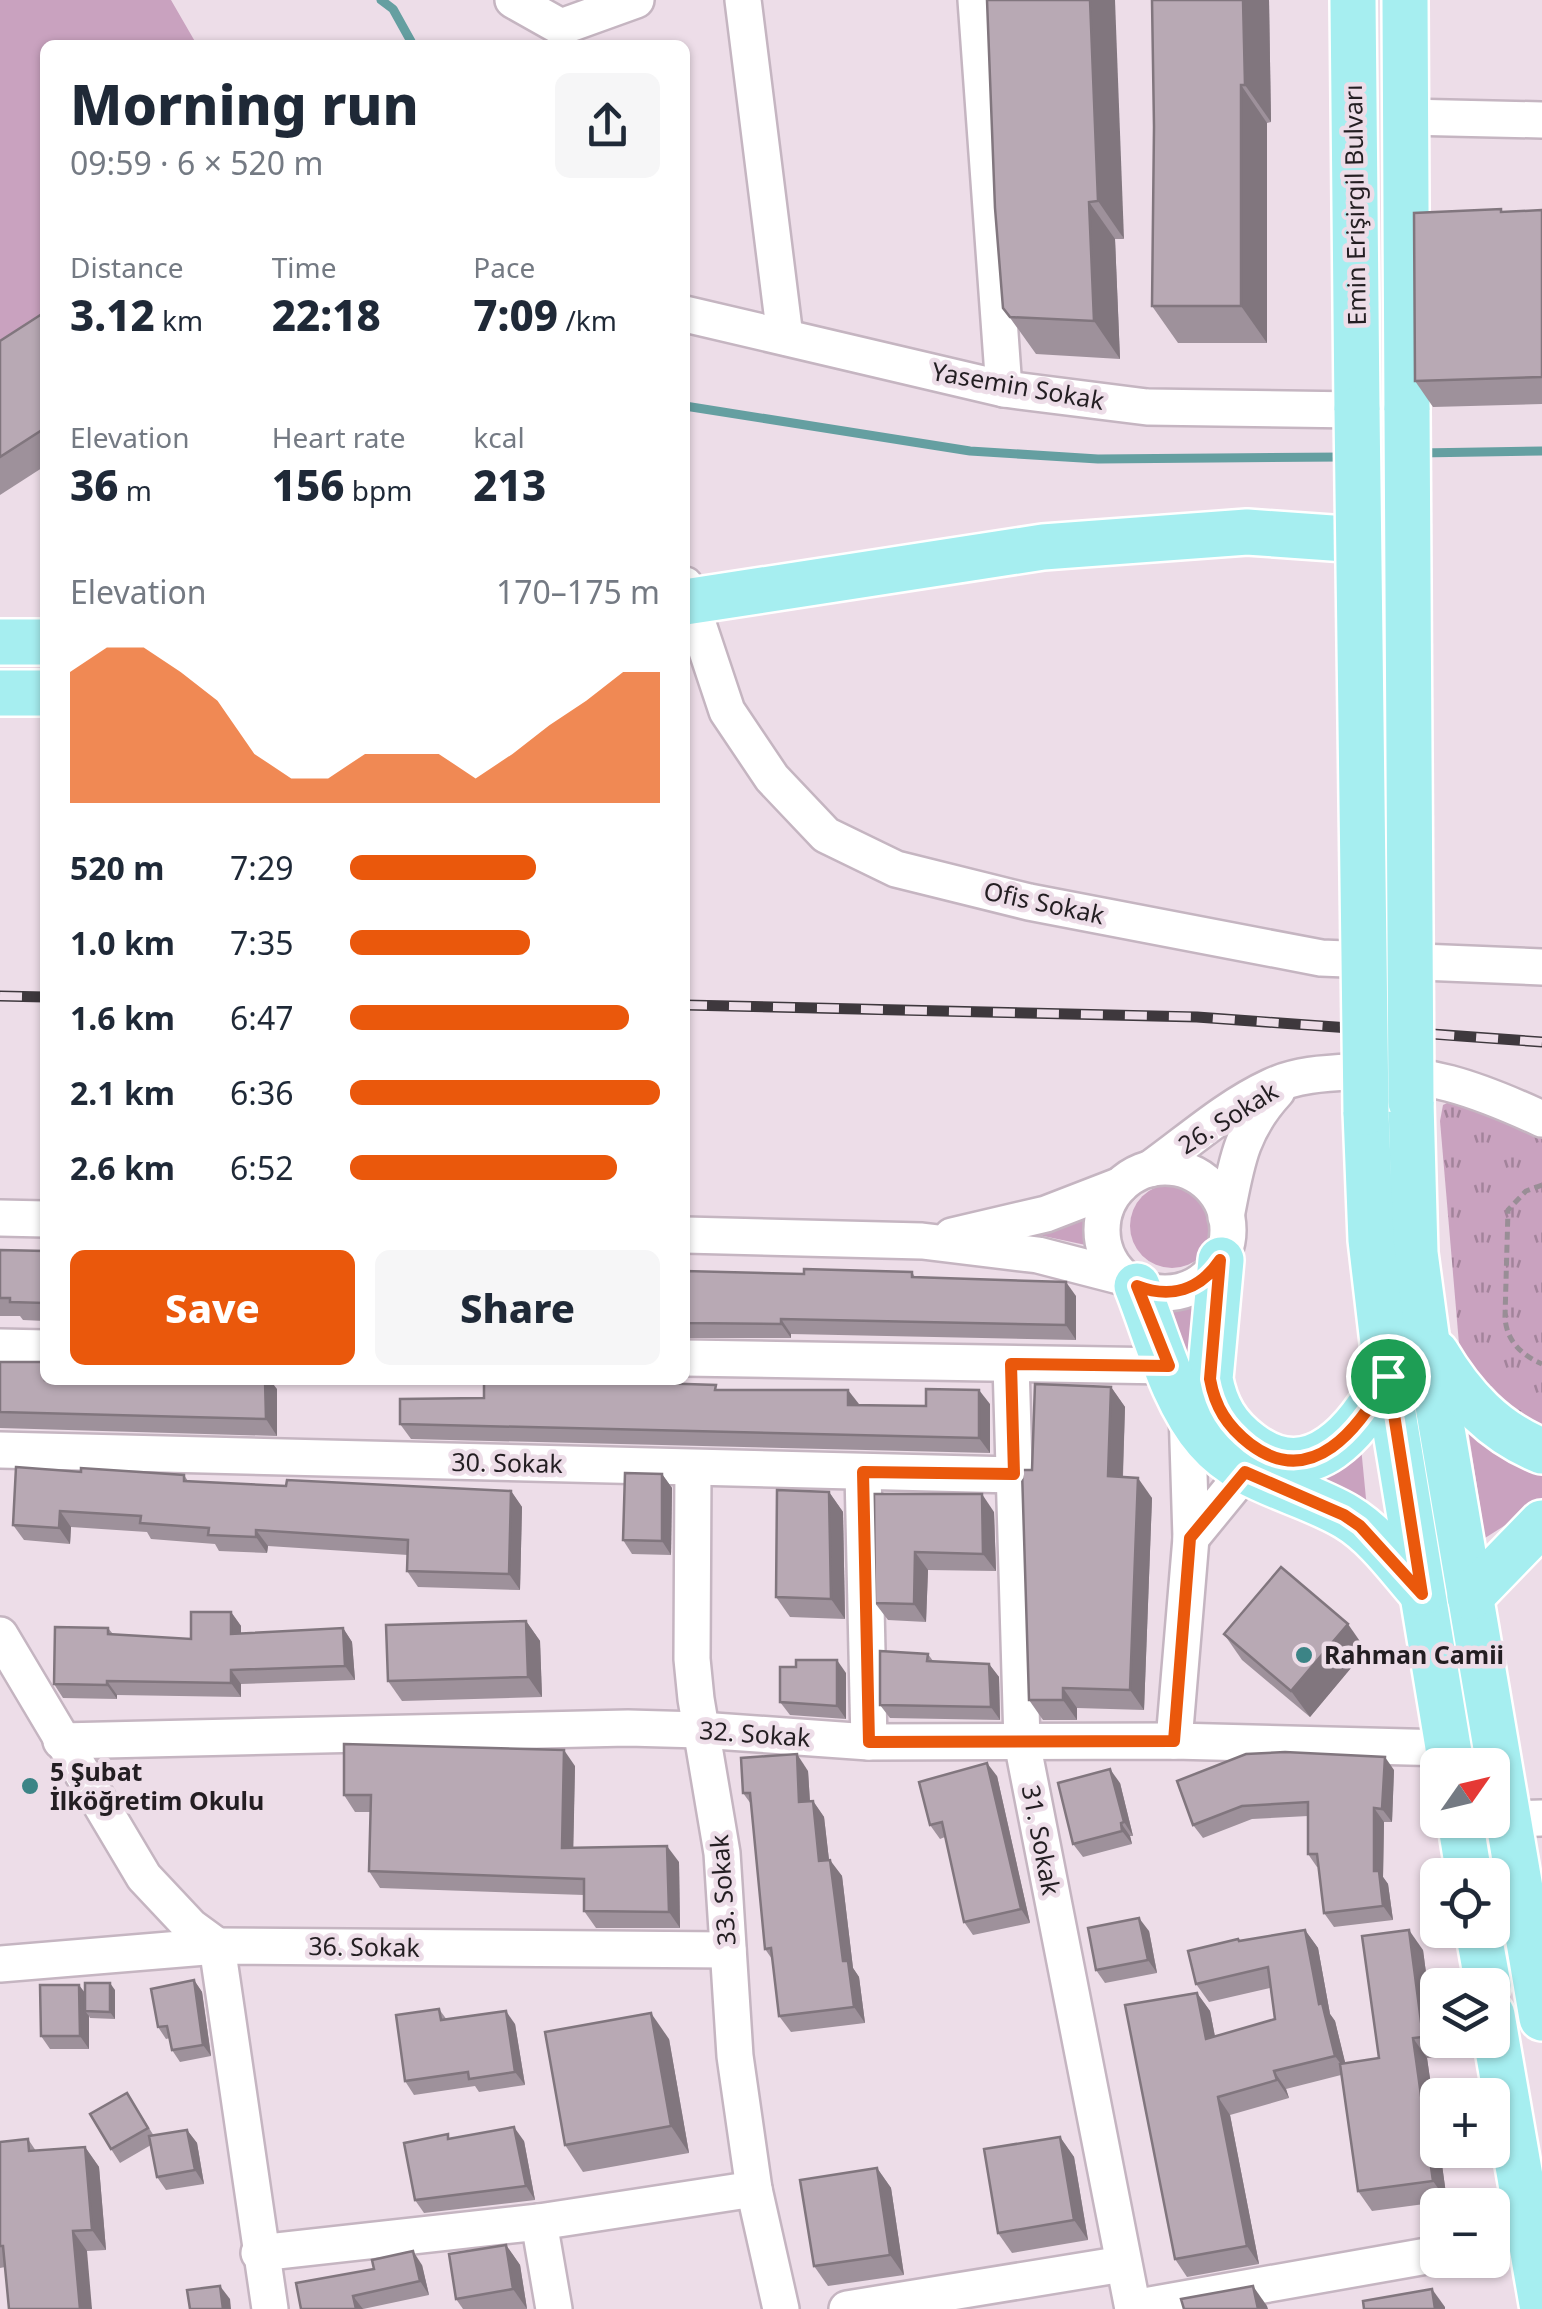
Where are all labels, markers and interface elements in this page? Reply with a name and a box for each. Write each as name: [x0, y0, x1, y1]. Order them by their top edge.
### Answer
text: Morning run: [70, 66, 419, 141]
button: share: [555, 73, 660, 178]
street label: Emin Erişirgil Bulvarı: [1335, 84, 1373, 326]
text: 09:59 · 6 × 520 m: [70, 141, 323, 184]
text: Distance: [70, 248, 183, 286]
text: Time: [272, 248, 336, 286]
text: Pace: [473, 248, 535, 286]
text: 3.12: [70, 286, 155, 343]
text: 22:18: [272, 286, 381, 343]
text: 7:09: [473, 286, 558, 343]
text: km: [155, 301, 203, 339]
text: /km: [558, 301, 617, 339]
street label: Yasemin Sokak: [929, 353, 1108, 417]
text: Elevation: [70, 418, 190, 456]
text: Heart rate: [272, 418, 405, 456]
text: kcal: [473, 418, 525, 456]
text: 36: [70, 456, 119, 513]
text: 156: [272, 456, 344, 513]
text: 213: [473, 456, 546, 513]
text: m: [119, 471, 152, 509]
text: bpm: [344, 471, 412, 509]
text: Elevation: [70, 570, 207, 613]
text: 170–175 m: [496, 570, 660, 613]
text: 520 m: [70, 846, 164, 889]
text: 7:29: [230, 846, 294, 889]
street label: Ofis Sokak: [981, 873, 1108, 932]
text: 1.0 km: [70, 921, 175, 964]
text: 7:35: [230, 921, 294, 964]
text: 1.6 km: [70, 996, 175, 1039]
text: 6:47: [230, 996, 294, 1039]
text: 2.1 km: [70, 1071, 175, 1114]
text: 6:36: [230, 1071, 294, 1114]
street label: 26. Sokak: [1171, 1073, 1284, 1161]
text: 2.6 km: [70, 1146, 175, 1189]
text: 6:52: [230, 1146, 294, 1189]
button: Save: [70, 1250, 355, 1365]
button: Share: [375, 1250, 660, 1365]
pin: [1346, 1334, 1431, 1419]
icon: arrive: [1361, 1349, 1416, 1404]
street label: 30. Sokak: [451, 1444, 564, 1480]
place label: Rahman Camii: [1324, 1637, 1504, 1671]
marker: Rahman Camii: [1293, 1644, 1315, 1666]
street label: 32. Sokak: [698, 1712, 812, 1754]
north arrow: [1420, 1748, 1510, 1838]
map controls: [1420, 1748, 1510, 2278]
place label: 5 Şubat İlköğretim Okulu: [50, 1754, 264, 1817]
marker: 5 Şubat İlköğretim Okulu: [19, 1775, 41, 1797]
street label: 31. Sokak: [1015, 1782, 1069, 1898]
street label: 33. Sokak: [701, 1833, 743, 1947]
button: locate: [1420, 1858, 1510, 1948]
street label: 36. Sokak: [308, 1928, 421, 1964]
button: layers: [1420, 1968, 1510, 2058]
button: +: [1420, 2078, 1510, 2168]
button: −: [1420, 2188, 1510, 2278]

